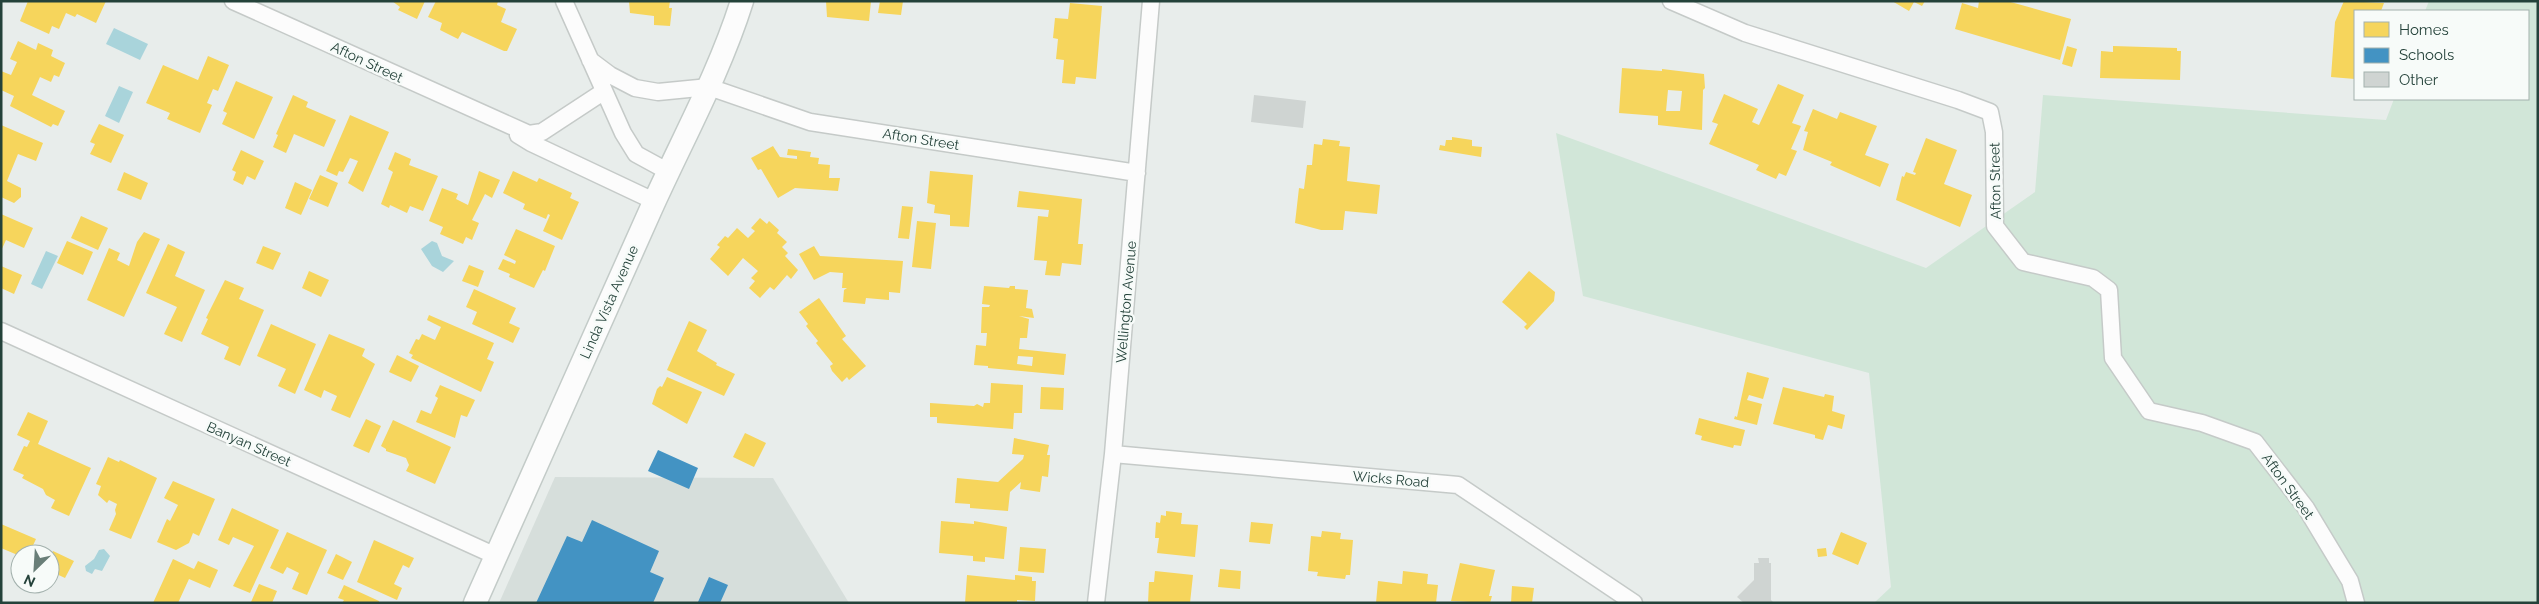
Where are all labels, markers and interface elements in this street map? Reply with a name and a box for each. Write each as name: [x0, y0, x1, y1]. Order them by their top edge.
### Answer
legend: [2354, 10, 2529, 100]
text: Homes: [2399, 21, 2449, 39]
street label: Afton Street: [329, 38, 406, 86]
text: Schools: [2399, 46, 2454, 64]
text: Other: [2399, 71, 2439, 89]
street label: Afton Street: [882, 125, 961, 153]
street label: Afton Street: [1986, 142, 2004, 220]
street label: Wellington Avenue: [1113, 240, 1139, 364]
street label: Linda Vista Avenue: [577, 243, 641, 361]
street label: Banyan Street: [204, 418, 294, 470]
street label: Afton Street: [2259, 450, 2317, 522]
street label: Wicks Road: [1352, 468, 1430, 490]
north arrow: [10, 544, 60, 594]
text: N: [21, 571, 38, 590]

